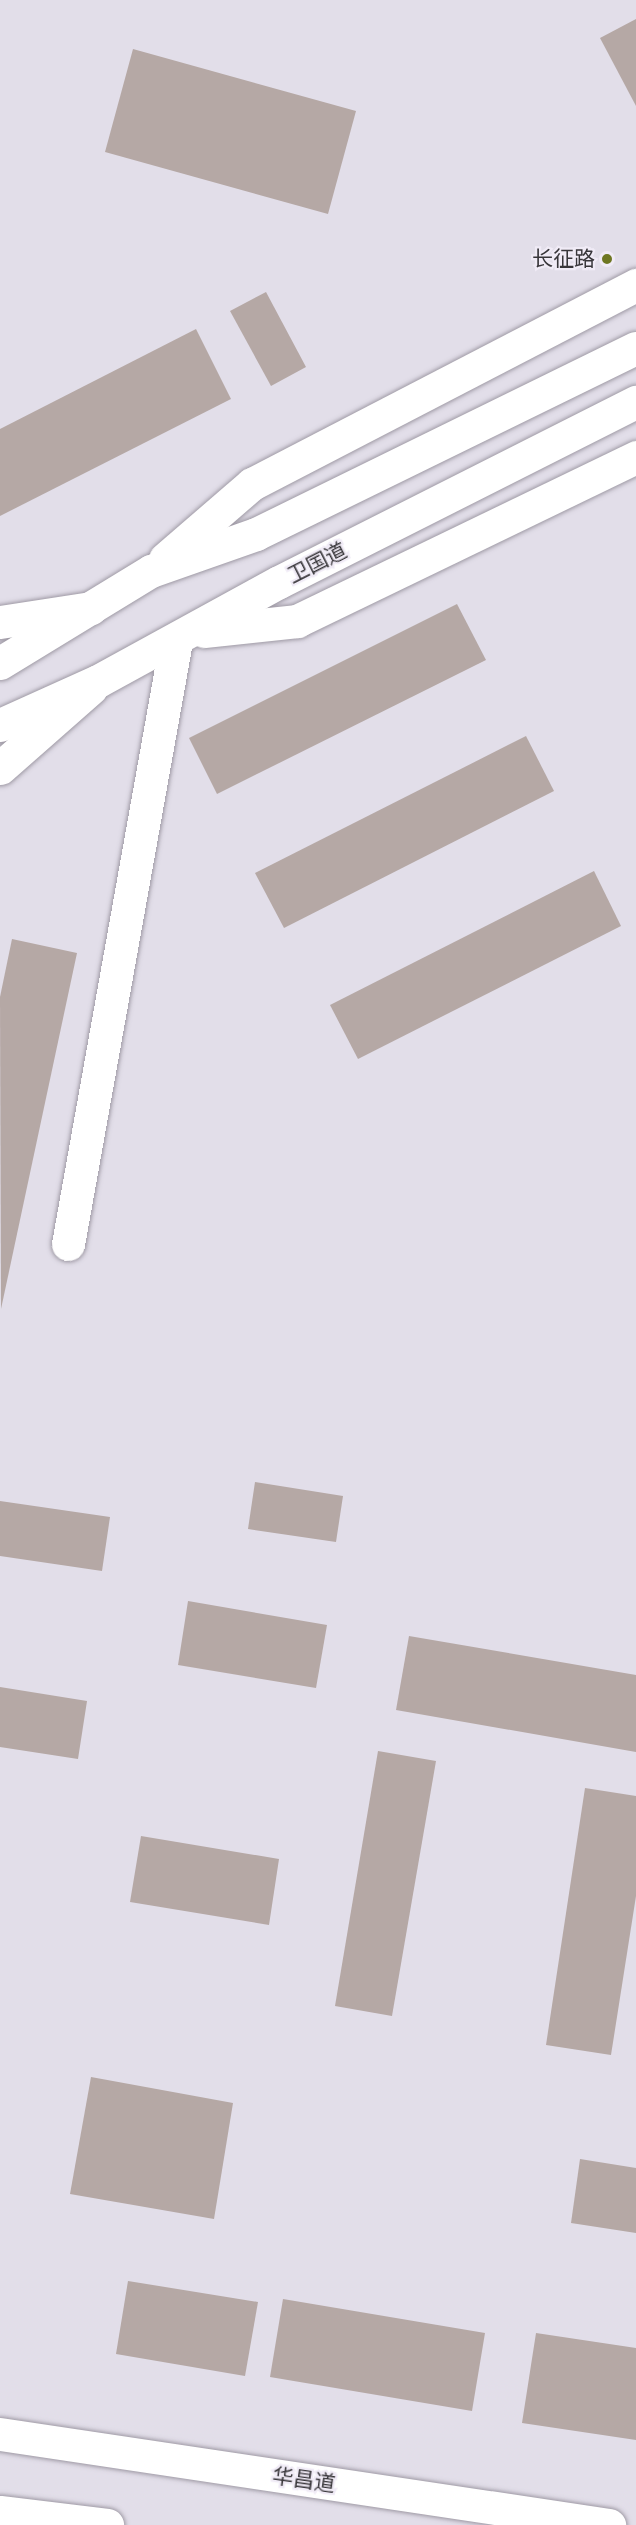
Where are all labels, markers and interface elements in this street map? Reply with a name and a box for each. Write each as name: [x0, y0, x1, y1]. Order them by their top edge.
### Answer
place label: 长征路: [532, 246, 595, 272]
marker: 长征路: [600, 252, 614, 266]
street label: 卫国道: [283, 537, 351, 589]
street label: 华昌道: [271, 2463, 337, 2497]

